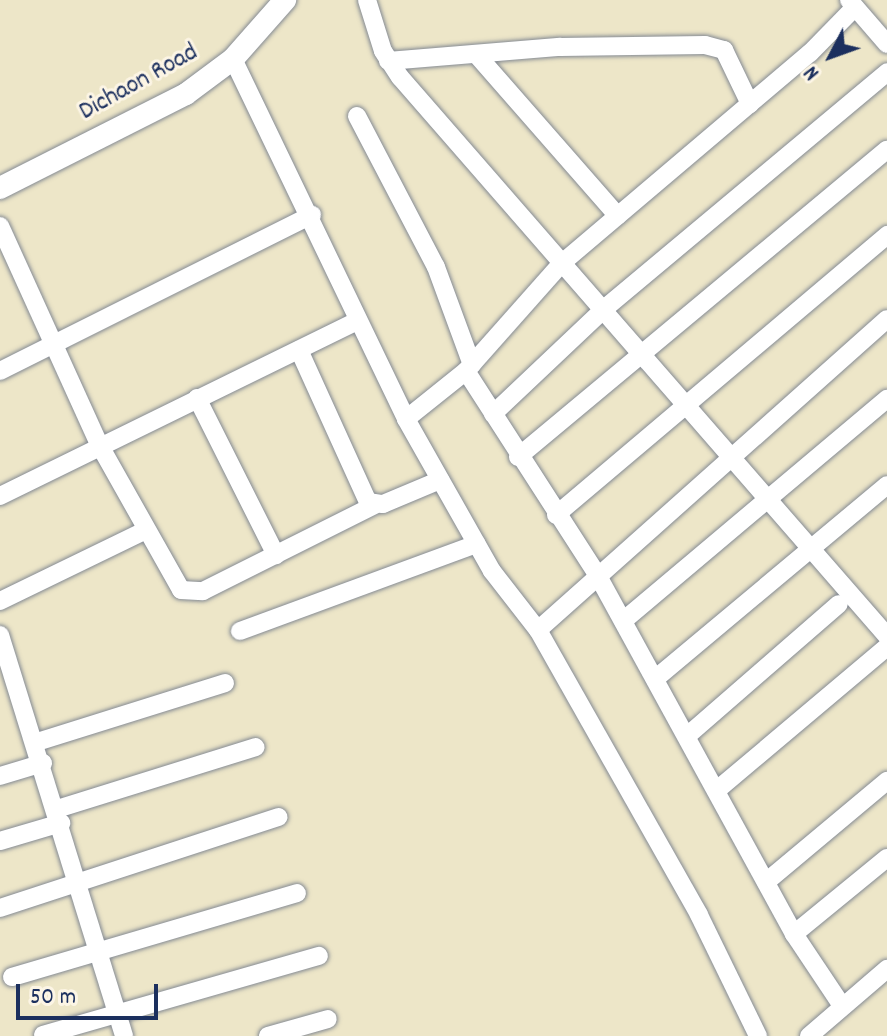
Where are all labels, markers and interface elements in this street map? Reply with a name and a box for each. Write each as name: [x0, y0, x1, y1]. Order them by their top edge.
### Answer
north arrow: [791, 16, 871, 96]
street label: Dichaon Road: [74, 38, 204, 128]
text: N: [797, 58, 828, 86]
scale bar: [20, 968, 162, 1018]
text: 50 m: [30, 981, 76, 1015]

